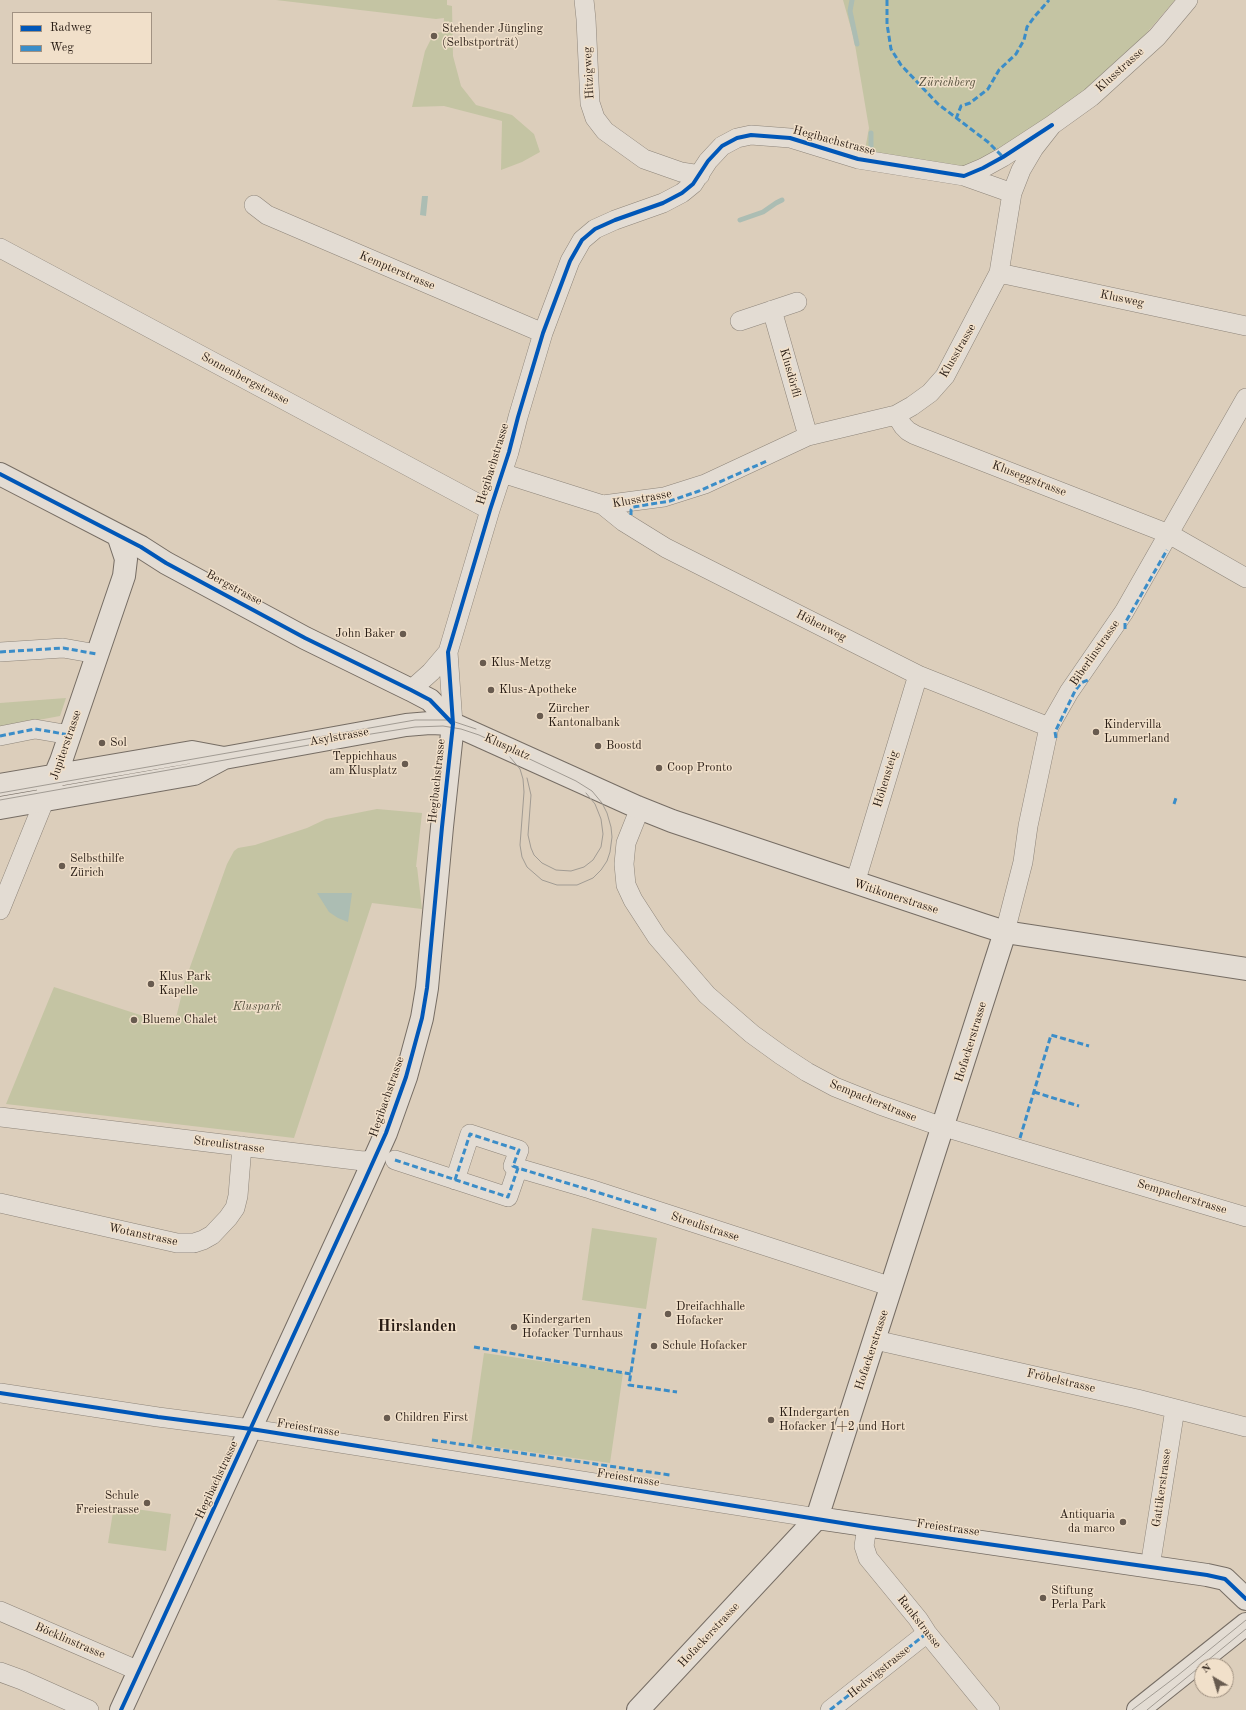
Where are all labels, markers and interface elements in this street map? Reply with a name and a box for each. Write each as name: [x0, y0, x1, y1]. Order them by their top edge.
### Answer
legend: [12, 12, 152, 64]
text: Radweg: [50, 22, 92, 34]
place label: Stehender Jüngling (Selbstporträt): [442, 22, 543, 50]
marker: Stehender Jüngling (Selbstporträt): [429, 31, 439, 41]
text: Weg: [50, 42, 74, 54]
street label: Klusstrasse: [1093, 45, 1147, 95]
street label: Hitzigweg: [580, 46, 598, 100]
park label: Zürichberg: [918, 76, 976, 90]
street label: Hegibachstrasse: [791, 123, 877, 159]
street label: Kempterstrasse: [357, 249, 437, 293]
street label: Klusweg: [1099, 287, 1145, 311]
street label: Klusstrasse: [937, 321, 979, 381]
street label: Klusdörfli: [776, 347, 804, 399]
street label: Sonnenbergstrasse: [199, 350, 291, 408]
street label: Hegibachstrasse: [474, 421, 512, 507]
street label: Kluseggstrasse: [990, 458, 1068, 500]
street label: Klusstrasse: [611, 487, 673, 511]
street label: Bergstrasse: [204, 567, 264, 609]
street label: Höhenweg: [793, 607, 849, 645]
street label: Biberlinstrasse: [1067, 617, 1123, 689]
place label: John Baker: [335, 627, 395, 641]
marker: John Baker: [398, 629, 408, 639]
place label: Klus-Metzg: [491, 656, 551, 670]
marker: Klus-Metzg: [478, 658, 488, 668]
place label: Klus-Apotheke: [499, 683, 577, 697]
marker: Klus-Apotheke: [486, 685, 496, 695]
place label: Zürcher Kantonalbank: [548, 702, 620, 730]
street label: Jupiterstrasse: [47, 708, 85, 782]
marker: Zürcher Kantonalbank: [535, 711, 545, 721]
place label: Kindervilla Lummerland: [1104, 718, 1170, 746]
street label: Asylstrasse: [308, 725, 370, 749]
marker: Kindervilla Lummerland: [1091, 727, 1101, 737]
street label: Klusplatz: [482, 730, 532, 764]
place label: Sol: [110, 736, 127, 750]
marker: Sol: [97, 738, 107, 748]
street label: Hegibachstrasse: [425, 738, 449, 824]
place label: Boostd: [606, 739, 642, 753]
marker: Boostd: [593, 741, 603, 751]
street label: Höhensteig: [871, 749, 901, 809]
place label: Teppichhaus am Klusplatz: [329, 750, 397, 778]
marker: Teppichhaus am Klusplatz: [400, 759, 410, 769]
place label: Coop Pronto: [667, 761, 732, 775]
marker: Coop Pronto: [654, 763, 664, 773]
place label: Selbsthilfe Zürich: [70, 852, 124, 880]
marker: Selbsthilfe Zürich: [57, 861, 67, 871]
street label: Witikonerstrasse: [852, 877, 940, 917]
place label: Klus Park Kapelle: [159, 970, 211, 998]
marker: Klus Park Kapelle: [146, 979, 156, 989]
park label: Kluspark: [233, 1000, 281, 1014]
street label: Hofackerstrasse: [952, 1000, 990, 1084]
place label: Blueme Chalet: [142, 1013, 217, 1027]
marker: Blueme Chalet: [129, 1015, 139, 1025]
street label: Hegibachstrasse: [366, 1055, 408, 1139]
street label: Sempacherstrasse: [827, 1077, 919, 1125]
street label: Streulistrasse: [193, 1134, 265, 1156]
street label: Sempacherstrasse: [1135, 1177, 1229, 1217]
street label: Streulistrasse: [669, 1209, 741, 1245]
street label: Wotanstrasse: [107, 1221, 179, 1249]
place label: Dreifachhalle Hofacker: [676, 1300, 745, 1328]
street label: Hofackerstrasse: [852, 1308, 892, 1392]
marker: Dreifachhalle Hofacker: [663, 1309, 673, 1319]
place label: Kindergarten Hofacker Turnhaus: [522, 1313, 623, 1341]
district label: Hirslanden: [378, 1317, 456, 1337]
marker: Kindergarten Hofacker Turnhaus: [509, 1322, 519, 1332]
place label: Schule Hofacker: [662, 1339, 747, 1353]
marker: Schule Hofacker: [649, 1341, 659, 1351]
street label: Fröbelstrasse: [1025, 1366, 1097, 1396]
place label: KIndergarten Hofacker 1+2 und Hort: [779, 1406, 905, 1434]
place label: Children First: [395, 1411, 468, 1425]
marker: Children First: [382, 1413, 392, 1423]
marker: KIndergarten Hofacker 1+2 und Hort: [766, 1415, 776, 1425]
street label: Freiestrasse: [276, 1416, 340, 1440]
street label: Hegibachstrasse: [193, 1439, 241, 1521]
street label: Gattikerstrasse: [1149, 1448, 1175, 1528]
street label: Freiestrasse: [596, 1466, 660, 1490]
place label: Schule Freiestrasse: [75, 1489, 139, 1517]
marker: Schule Freiestrasse: [142, 1498, 152, 1508]
place label: Antiquaria da marco: [1059, 1508, 1115, 1536]
street label: Freiestrasse: [916, 1516, 980, 1540]
marker: Antiquaria da marco: [1118, 1517, 1128, 1527]
place label: Stiftung Perla Park: [1051, 1584, 1106, 1612]
street label: Rankstrasse: [894, 1593, 944, 1651]
marker: Stiftung Perla Park: [1038, 1593, 1048, 1603]
street label: Hofackerstrasse: [675, 1600, 743, 1670]
street label: Böcklinstrasse: [33, 1620, 107, 1662]
street label: Hedwigstrasse: [845, 1642, 913, 1702]
north arrow: [1194, 1658, 1234, 1698]
text: N: [1200, 1662, 1214, 1676]

